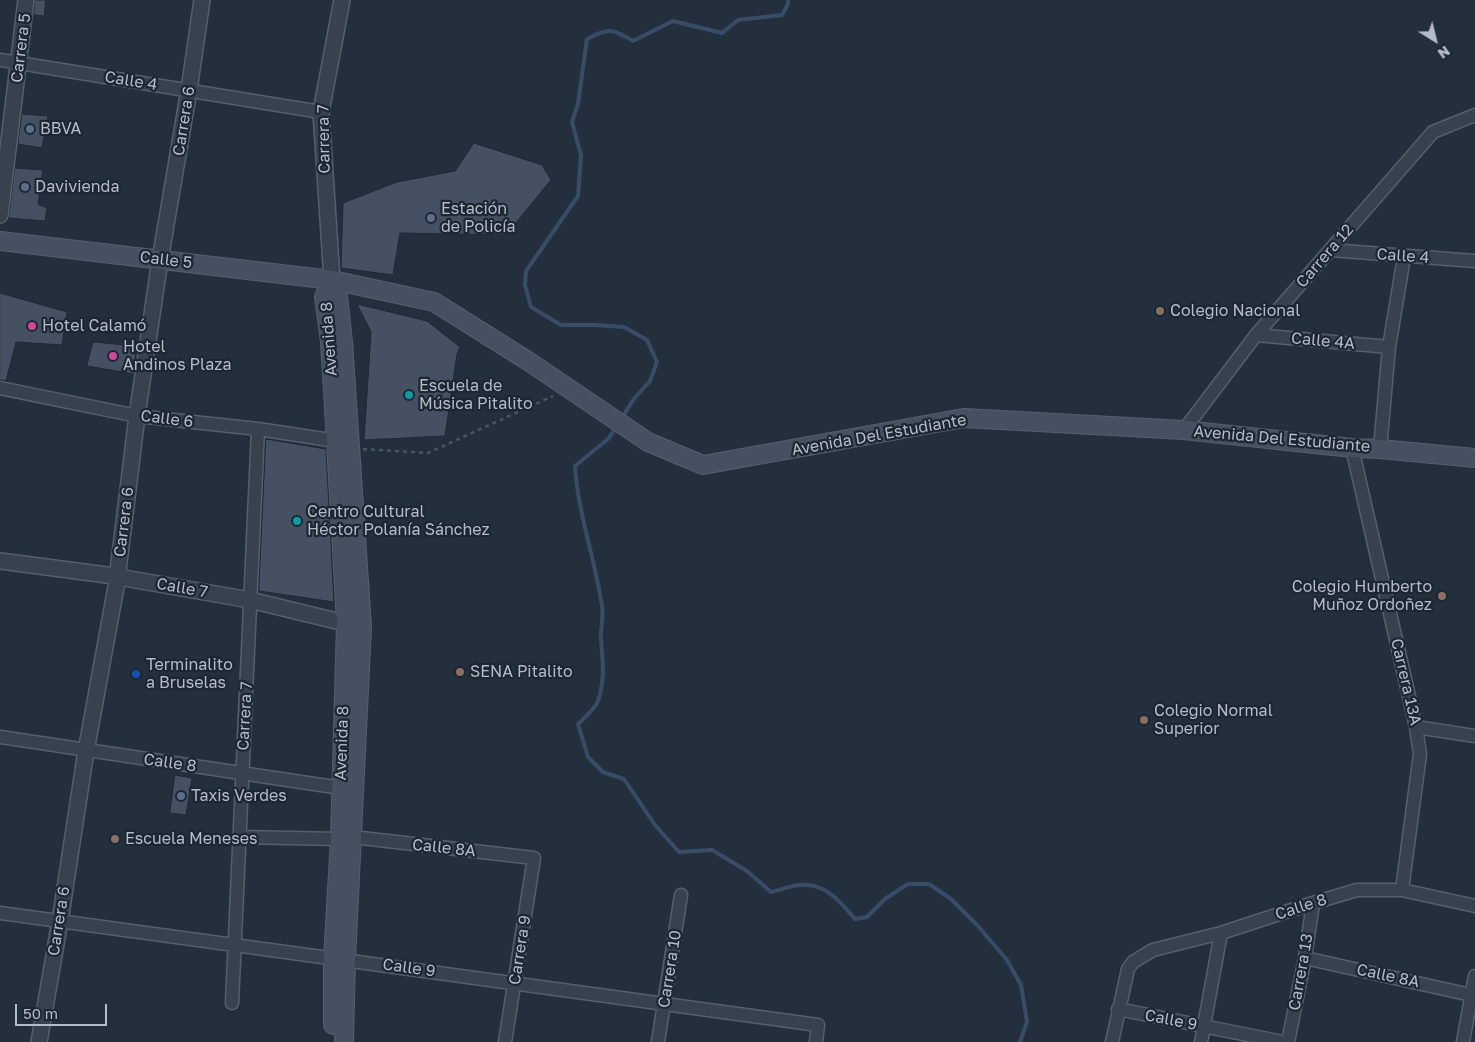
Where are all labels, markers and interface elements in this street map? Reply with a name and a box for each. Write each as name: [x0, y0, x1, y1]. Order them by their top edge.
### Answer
street label: Carrera 5: [7, 12, 35, 84]
north arrow: [1410, 15, 1460, 65]
text: N: [1435, 43, 1453, 63]
street label: Calle 4: [103, 67, 159, 95]
street label: Carrera 6: [169, 85, 199, 157]
street label: Carrera 7: [314, 104, 334, 174]
place label: BBVA: [40, 119, 81, 139]
marker: BBVA: [24, 123, 36, 135]
place label: Davivienda: [35, 177, 119, 197]
marker: Davivienda: [19, 181, 31, 193]
place label: Estación de Policía: [441, 199, 515, 237]
marker: Estación de Policía: [425, 212, 437, 224]
street label: Carrera 12: [1292, 220, 1358, 292]
street label: Calle 4: [1376, 245, 1430, 267]
street label: Calle 5: [139, 247, 193, 273]
street label: Avenida 8: [317, 301, 341, 377]
place label: Colegio Nacional: [1170, 301, 1300, 321]
marker: Colegio Nacional: [1154, 305, 1166, 317]
place label: Hotel Calamó: [42, 316, 146, 336]
marker: Hotel Calamó: [26, 320, 38, 332]
street label: Calle 4A: [1290, 329, 1356, 353]
place label: Hotel Andinos Plaza: [123, 337, 231, 375]
marker: Hotel Andinos Plaza: [107, 350, 119, 362]
place label: Escuela de Música Pitalito: [419, 376, 533, 414]
marker: Escuela de Música Pitalito: [403, 389, 415, 401]
street label: Calle 6: [140, 406, 194, 432]
street label: Avenida Del Estudiante: [790, 410, 968, 460]
street label: Avenida Del Estudiante: [1193, 422, 1371, 456]
street label: Carrera 6: [110, 486, 138, 558]
place label: Centro Cultural Héctor Polanía Sánchez: [307, 502, 490, 540]
marker: Centro Cultural Héctor Polanía Sánchez: [291, 515, 303, 527]
street label: Calle 7: [155, 574, 209, 602]
place label: Colegio Humberto Muñoz Ordoñez: [1292, 577, 1432, 615]
marker: Colegio Humberto Muñoz Ordoñez: [1436, 590, 1448, 602]
street label: Carrera 13A: [1387, 637, 1425, 727]
place label: Terminalito a Bruselas: [146, 655, 233, 693]
place label: SENA Pitalito: [470, 662, 572, 682]
marker: SENA Pitalito: [454, 666, 466, 678]
marker: Terminalito a Bruselas: [130, 668, 142, 680]
street label: Carrera 7: [234, 681, 256, 751]
place label: Colegio Normal Superior: [1154, 701, 1273, 739]
street label: Avenida 8: [331, 705, 353, 781]
marker: Colegio Normal Superior: [1138, 714, 1150, 726]
street label: Calle 8: [142, 750, 198, 776]
place label: Taxis Verdes: [191, 786, 287, 806]
marker: Taxis Verdes: [175, 790, 187, 802]
place label: Escuela Meneses: [125, 829, 257, 849]
marker: Escuela Meneses: [109, 833, 121, 845]
street label: Calle 8A: [411, 835, 477, 861]
street label: Carrera 6: [44, 885, 74, 957]
street label: Calle 8: [1273, 890, 1329, 924]
street label: Carrera 9: [505, 914, 535, 986]
street label: Carrera 10: [654, 929, 686, 1009]
street label: Carrera 13: [1285, 932, 1317, 1012]
street label: Calle 9: [381, 955, 437, 981]
street label: Calle 8A: [1355, 960, 1421, 992]
scale bar: [18, 994, 110, 1026]
text: 50 m: [23, 1004, 58, 1022]
street label: Calle 9: [1143, 1006, 1199, 1034]

